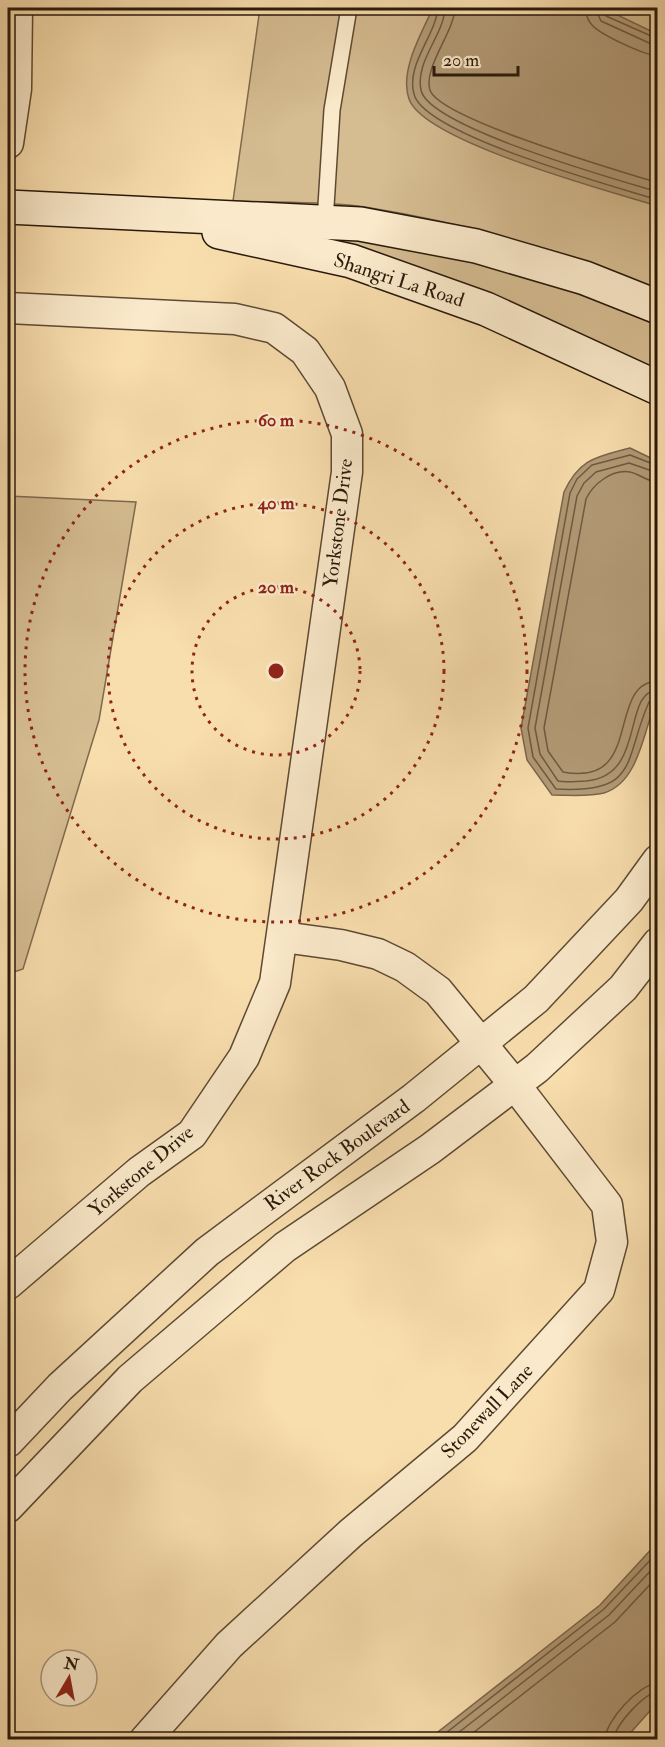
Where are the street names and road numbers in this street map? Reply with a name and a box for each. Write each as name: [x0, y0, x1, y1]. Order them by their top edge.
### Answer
street label: Shangri La Road: [331, 247, 468, 313]
street label: Yorkstone Drive: [318, 457, 358, 589]
street label: River Rock Boulevard: [259, 1094, 415, 1216]
street label: Yorkstone Drive: [83, 1120, 199, 1222]
street label: Stonewall Lane: [436, 1358, 538, 1464]

